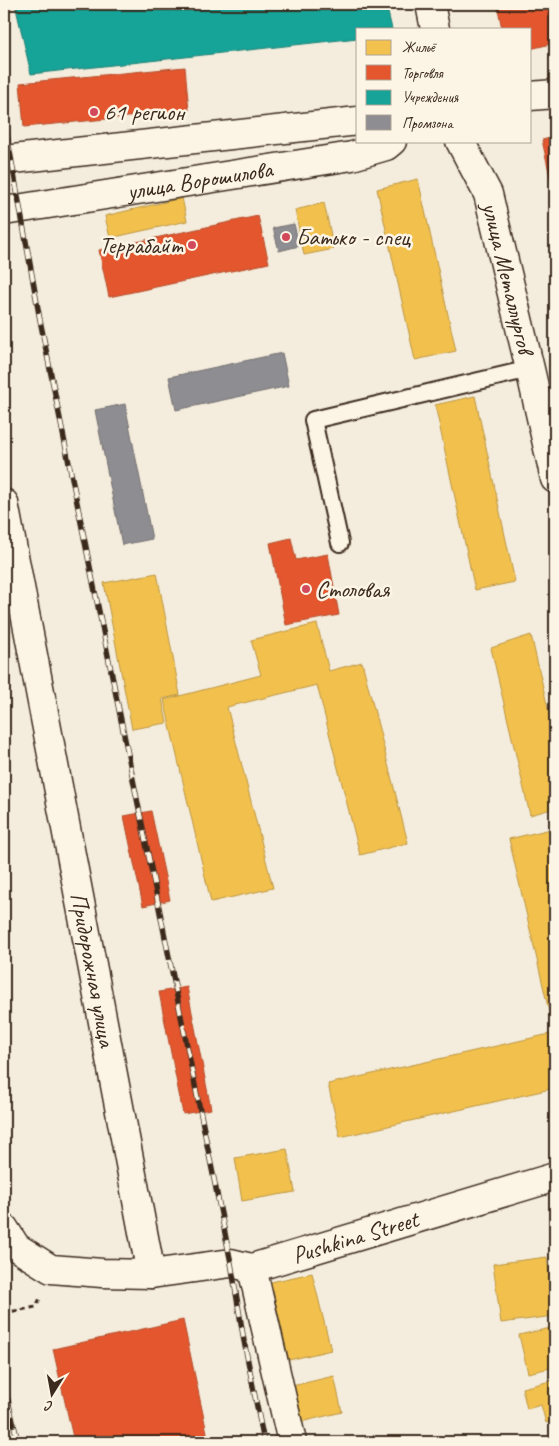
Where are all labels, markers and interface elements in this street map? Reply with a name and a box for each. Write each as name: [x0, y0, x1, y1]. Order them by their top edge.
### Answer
legend: [356, 28, 532, 142]
text: Жильё: [402, 38, 437, 57]
text: Торговля: [402, 64, 445, 83]
text: Учреждения: [402, 88, 459, 107]
place label: 61 регион: [104, 97, 186, 127]
marker: 61 регион: [88, 106, 100, 118]
text: Промзона: [402, 114, 454, 133]
street label: улица Ворошилова: [123, 154, 276, 207]
street label: улица Металлургов: [475, 197, 542, 360]
place label: Батько - спец: [296, 222, 411, 252]
place label: Террабайт: [99, 230, 184, 260]
marker: Батько - спец: [280, 231, 292, 243]
marker: Террабайт: [186, 239, 198, 251]
place label: Столовая: [316, 574, 391, 604]
marker: Столовая: [300, 583, 312, 595]
street label: Придорожная улица: [64, 890, 123, 1051]
street label: Pushkina Street: [289, 1203, 424, 1270]
north arrow: [28, 1368, 78, 1418]
text: С: [43, 1397, 55, 1415]

